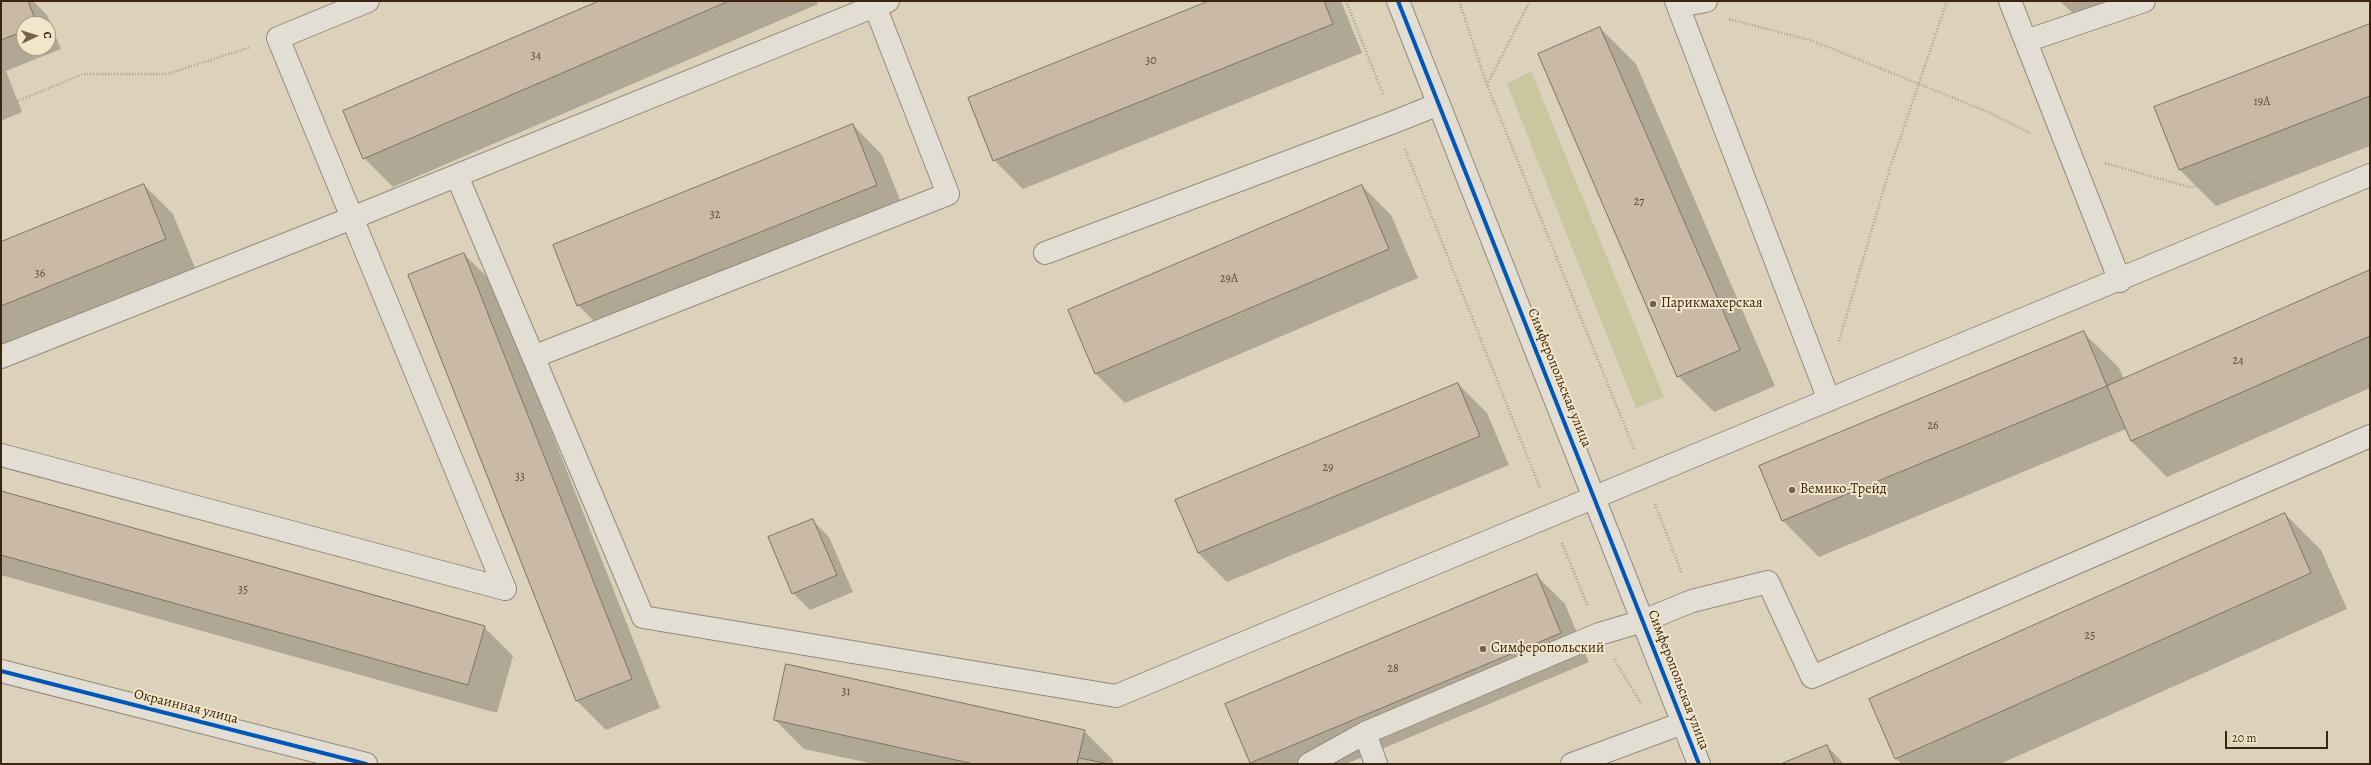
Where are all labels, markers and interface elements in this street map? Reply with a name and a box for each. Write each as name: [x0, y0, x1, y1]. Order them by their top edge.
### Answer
north arrow: [16, 16, 56, 56]
text: С: [40, 31, 55, 39]
house number: 34: [531, 49, 541, 63]
house number: 30: [1145, 54, 1157, 68]
house number: 19А: [2254, 95, 2270, 109]
house number: 27: [1634, 195, 1644, 209]
house number: 32: [710, 208, 720, 222]
house number: 36: [35, 267, 45, 281]
house number: 29А: [1220, 272, 1238, 286]
place label: Парикмахерская: [1661, 296, 1762, 312]
marker: Парикмахерская: [1648, 299, 1658, 309]
street label: Симферопольская улица: [1523, 306, 1595, 450]
house number: 24: [2232, 354, 2244, 368]
house number: 26: [1927, 419, 1939, 433]
house number: 29: [1322, 461, 1334, 475]
house number: 33: [515, 470, 525, 484]
place label: Вемико-Трейд: [1800, 482, 1887, 498]
marker: Вемико-Трейд: [1787, 485, 1797, 495]
house number: 35: [238, 583, 248, 597]
street label: Симферопольская улица: [1644, 608, 1712, 752]
house number: 25: [2085, 629, 2095, 643]
place label: Симферопольский: [1491, 641, 1604, 657]
marker: Симферопольский: [1478, 644, 1488, 654]
house number: 28: [1387, 662, 1399, 676]
house number: 31: [841, 685, 851, 699]
street label: Окраинная улица: [132, 686, 240, 728]
scale bar: [2227, 723, 2330, 749]
text: 20 m: [2232, 730, 2256, 746]

